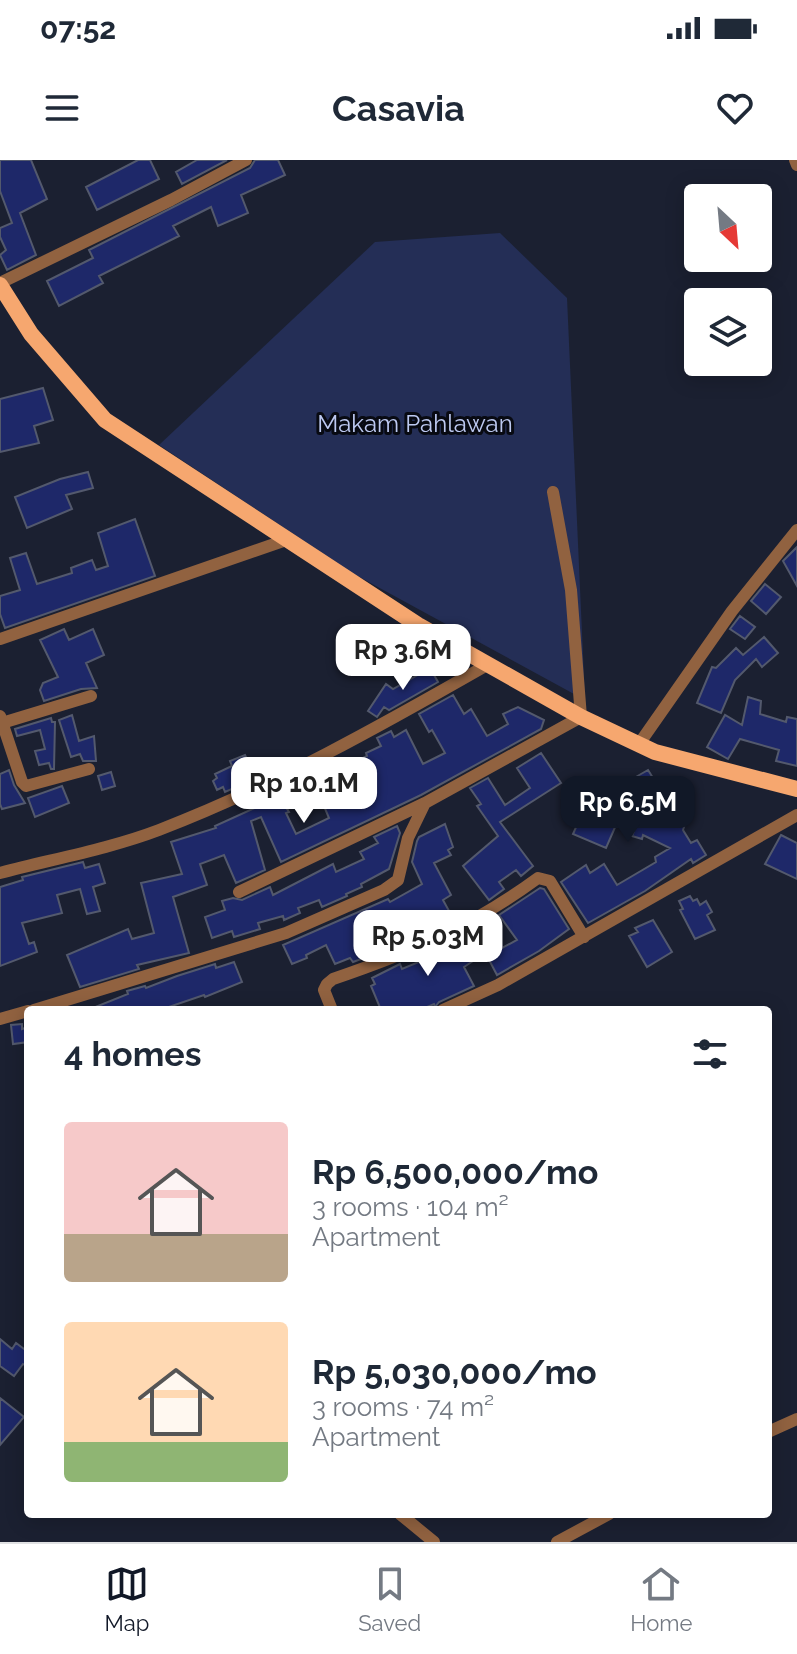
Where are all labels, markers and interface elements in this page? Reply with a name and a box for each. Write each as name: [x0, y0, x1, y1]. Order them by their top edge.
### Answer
text: 07:52: [40, 11, 116, 46]
icon: menu: [40, 86, 84, 130]
icon: heart: [713, 86, 757, 130]
text: Casavia: [332, 87, 465, 129]
north arrow: [684, 184, 772, 272]
map controls: [684, 184, 772, 376]
button: layers: [684, 288, 772, 376]
park label: Makam Pahlawan: [317, 409, 513, 438]
pin: Rp 3.6M: [329, 624, 477, 692]
text: Rp 3.6M: [354, 635, 452, 665]
pin: Rp 10.1M: [221, 757, 387, 825]
text: Rp 10.1M: [249, 768, 359, 798]
pin: Rp 6.5M: [554, 776, 702, 844]
text: Rp 6.5M: [579, 787, 677, 817]
pin: Rp 5.03M: [345, 910, 511, 978]
text: Rp 5.03M: [371, 921, 485, 951]
icon: filters: [688, 1032, 732, 1076]
text: 4 homes: [64, 1034, 202, 1074]
text: Rp 6,500,000/mo: [312, 1152, 598, 1192]
icon: home: [128, 1154, 224, 1250]
text: 3 rooms · 104 m²: [312, 1192, 509, 1222]
text: Apartment: [312, 1222, 441, 1252]
text: Rp 5,030,000/mo: [312, 1352, 597, 1392]
icon: home: [128, 1354, 224, 1450]
text: 3 rooms · 74 m²: [312, 1392, 494, 1422]
text: Apartment: [312, 1422, 441, 1452]
tab: Map: [105, 1562, 149, 1636]
tab: Saved: [358, 1562, 421, 1636]
tab: Home: [630, 1562, 692, 1636]

